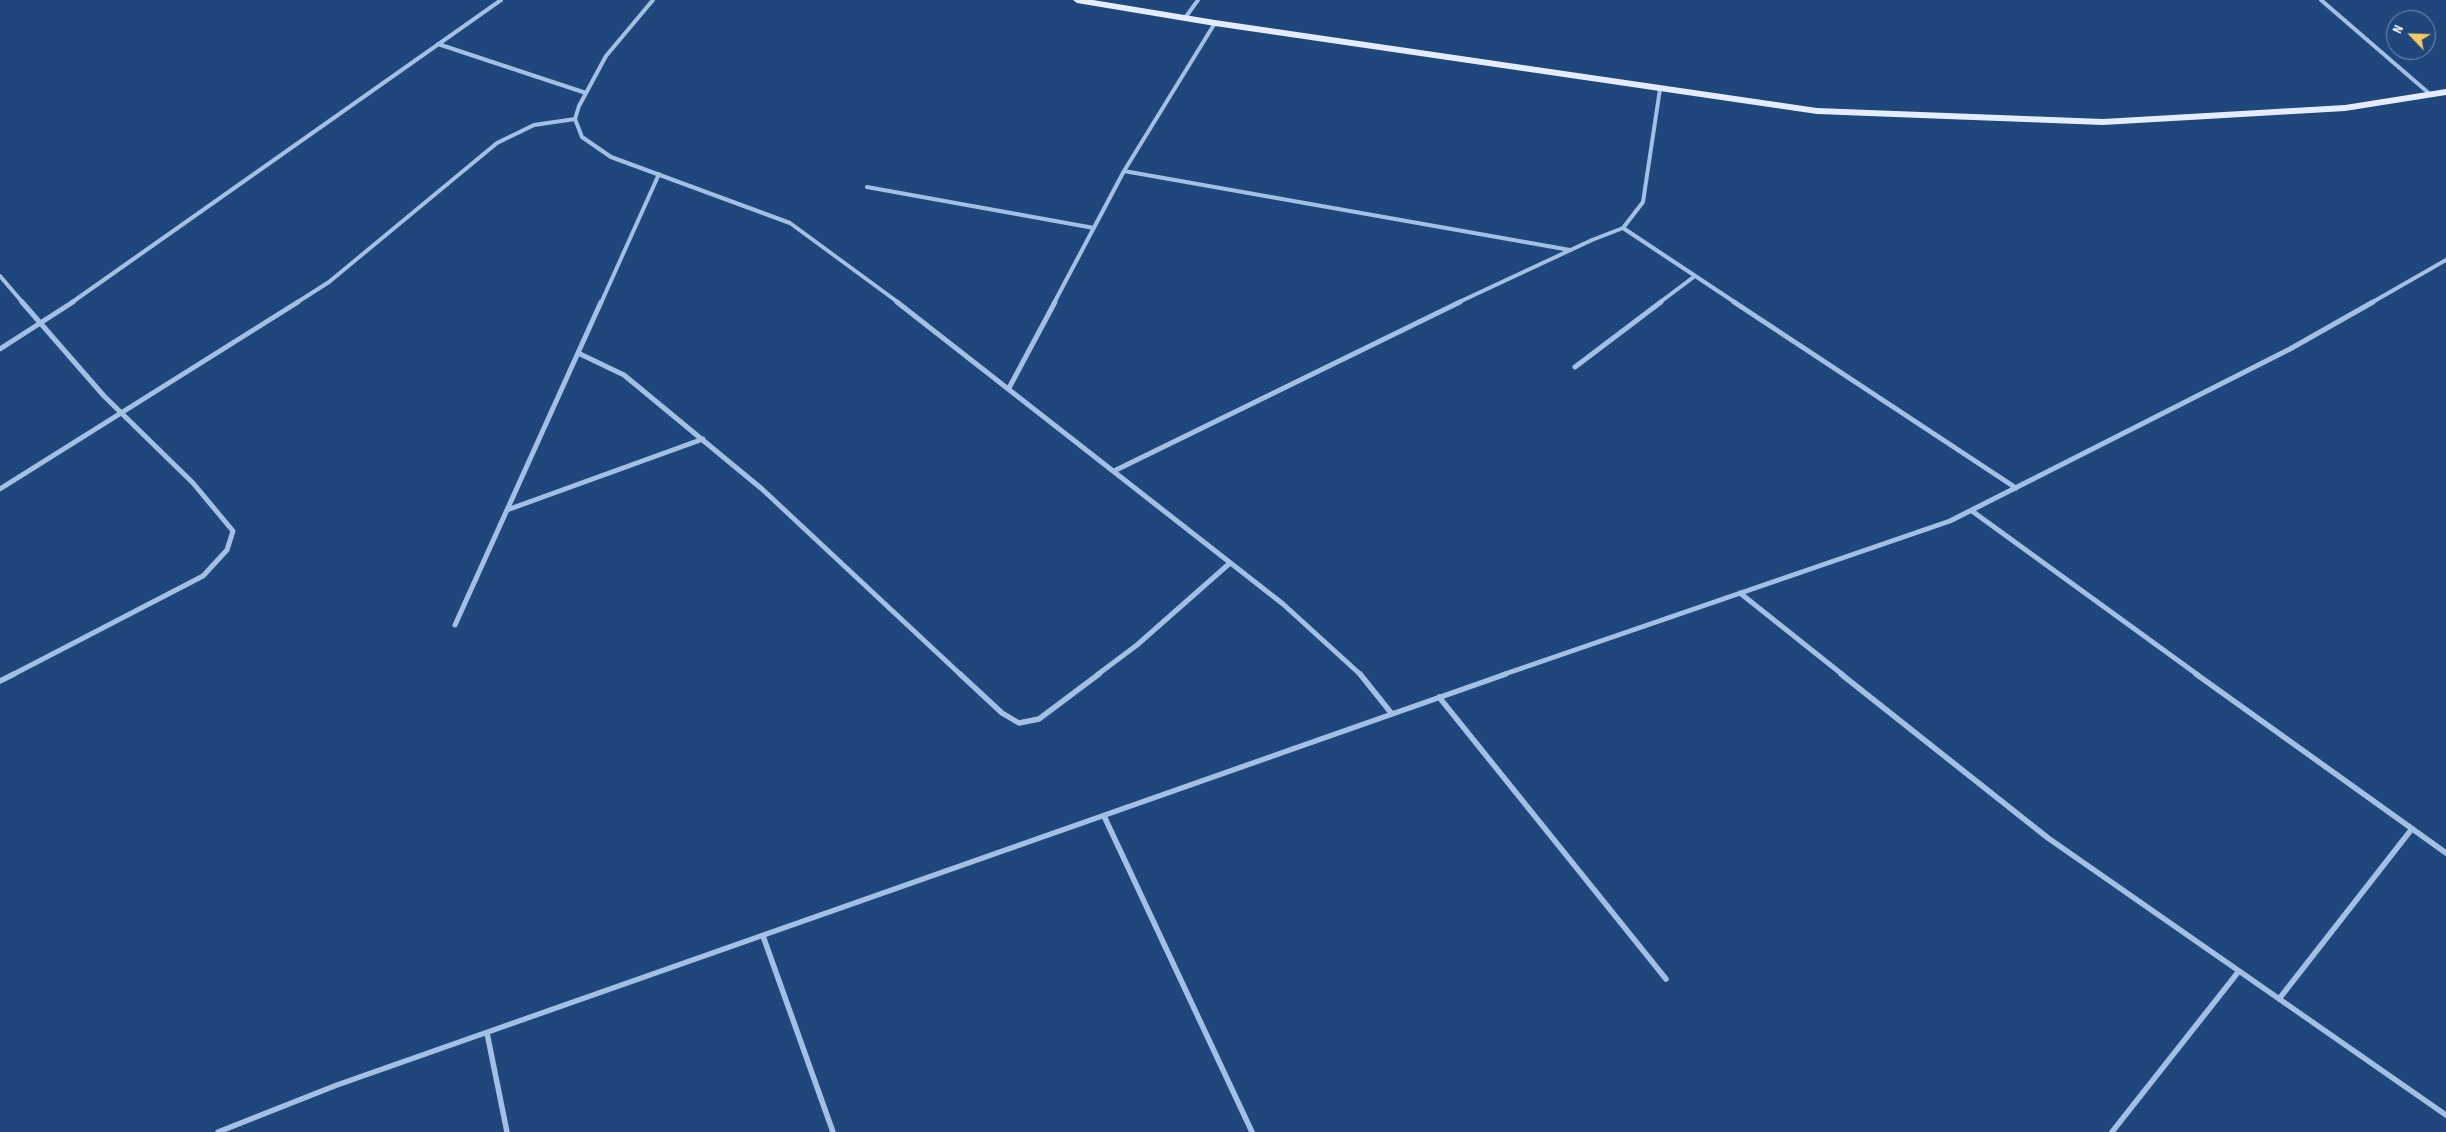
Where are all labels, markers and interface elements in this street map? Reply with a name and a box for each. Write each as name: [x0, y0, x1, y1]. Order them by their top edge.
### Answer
north arrow: [2386, 10, 2436, 60]
text: N: [2388, 22, 2407, 36]

